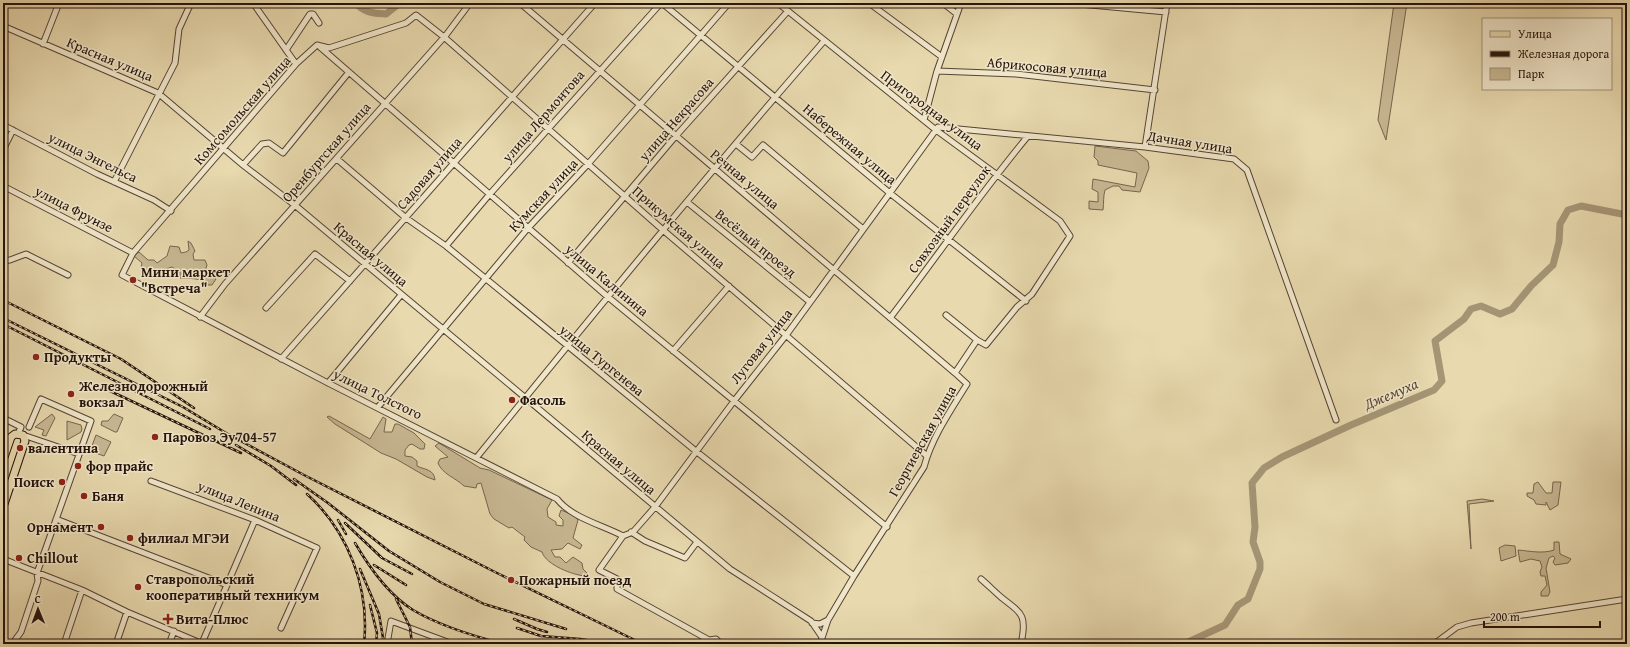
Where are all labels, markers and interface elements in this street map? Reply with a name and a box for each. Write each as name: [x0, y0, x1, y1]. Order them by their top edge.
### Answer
legend: [1482, 18, 1612, 90]
text: Улица: [1518, 25, 1552, 42]
street label: Красная улица: [64, 32, 156, 86]
text: Железная дорога: [1517, 45, 1609, 62]
street label: Комсомольская улица: [189, 51, 295, 169]
street label: Абрикосовая улица: [986, 52, 1108, 82]
street label: улица Лермонтова: [497, 65, 589, 167]
street label: Пригородная улица: [877, 65, 987, 155]
text: Парк: [1518, 65, 1545, 82]
street label: улица Некрасова: [633, 73, 718, 166]
street label: Оренбургская улица: [277, 97, 375, 206]
street label: Набережная улица: [799, 99, 901, 189]
street label: Дачная улица: [1145, 125, 1234, 159]
street label: улица Энгельса: [44, 126, 141, 187]
street label: Садовая улица: [392, 132, 466, 214]
street label: Речная улица: [706, 144, 784, 214]
street label: Кумская улица: [504, 154, 583, 236]
street label: Совхозный переулок: [903, 160, 995, 277]
street label: улица Фрунзе: [31, 180, 117, 237]
street label: Прикумская улица: [628, 181, 730, 273]
street label: Весёлый проезд: [711, 204, 801, 282]
street label: Красная улица: [329, 217, 413, 291]
street label: улица Калинина: [560, 238, 653, 321]
place label: Мини маркет "Встреча": [141, 262, 231, 298]
marker: Мини маркет "Встреча": [128, 275, 138, 285]
street label: Луговая улица: [725, 304, 797, 388]
street label: улица Тургенева: [554, 319, 649, 401]
place label: Продукты: [44, 347, 111, 367]
marker: Продукты: [31, 352, 41, 362]
street label: улица Толстого: [329, 363, 426, 424]
water label: Джемуха: [1360, 373, 1421, 415]
place label: Железнодорожный вокзал: [78, 376, 208, 412]
street label: Георгиевская улица: [883, 382, 961, 500]
marker: Железнодорожный вокзал: [66, 389, 76, 399]
place label: Фасоль: [520, 390, 566, 410]
marker: Фасоль: [507, 395, 517, 405]
street label: Красная улица: [577, 425, 661, 499]
place label: Паровоз Эу704-57: [163, 427, 277, 447]
marker: Паровоз Эу704-57: [150, 432, 160, 442]
place label: валентина: [28, 438, 99, 458]
marker: валентина: [15, 443, 25, 453]
place label: фор прайс: [86, 456, 154, 476]
marker: фор прайс: [73, 461, 83, 471]
place label: Поиск: [14, 472, 55, 492]
street label: улица Ленина: [194, 475, 284, 527]
marker: Поиск: [57, 477, 67, 487]
place label: Баня: [92, 486, 124, 506]
marker: Баня: [79, 491, 89, 501]
place label: Орнамент: [27, 517, 94, 537]
marker: Орнамент: [96, 522, 106, 532]
place label: филиал МГЭИ: [138, 528, 230, 548]
marker: филиал МГЭИ: [125, 533, 135, 543]
place label: ChillOut: [27, 548, 79, 568]
marker: ChillOut: [14, 553, 24, 563]
place label: Ставропольский кооперативный техникум: [146, 569, 320, 605]
place label: Пожарный поезд: [519, 570, 632, 590]
marker: Пожарный поезд: [506, 575, 516, 585]
marker: Ставропольский кооперативный техникум: [133, 582, 143, 592]
north arrow: [18, 589, 58, 629]
text: С: [35, 591, 41, 607]
scale bar: [1484, 603, 1600, 629]
text: 200 m: [1490, 608, 1520, 625]
place label: Вита-Плюс: [176, 609, 249, 629]
marker: Вита-Плюс: [163, 614, 173, 624]

